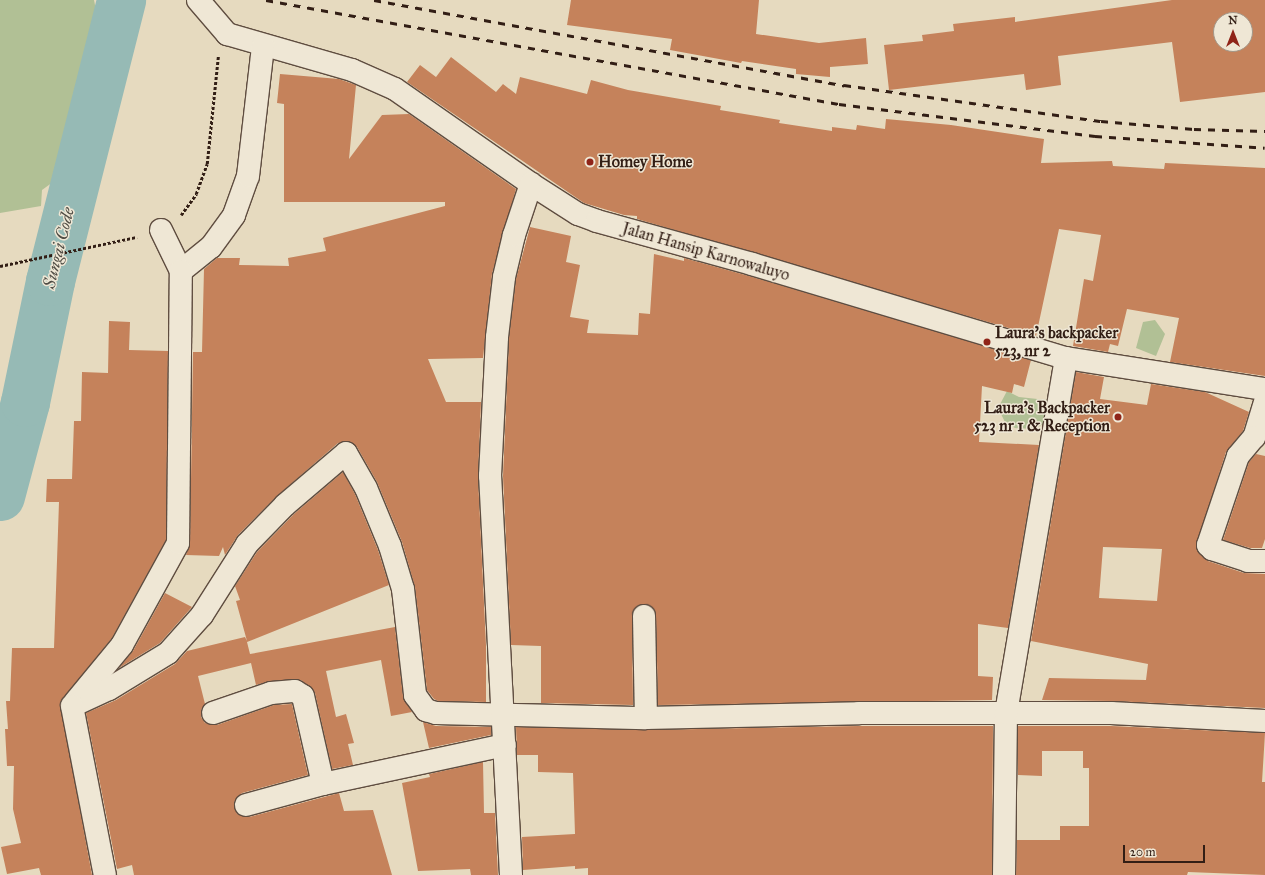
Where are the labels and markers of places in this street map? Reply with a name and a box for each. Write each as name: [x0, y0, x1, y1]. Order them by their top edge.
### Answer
place label: Homey Home: [598, 152, 693, 172]
marker: Homey Home: [585, 157, 595, 167]
place label: Laura's backpacker 523, nr 2: [995, 323, 1118, 361]
marker: Laura's backpacker 523, nr 2: [982, 337, 992, 347]
place label: Laura's Backpacker 523 nr 1 & Reception: [974, 398, 1110, 436]
marker: Laura's Backpacker 523 nr 1 & Reception: [1113, 412, 1123, 422]

